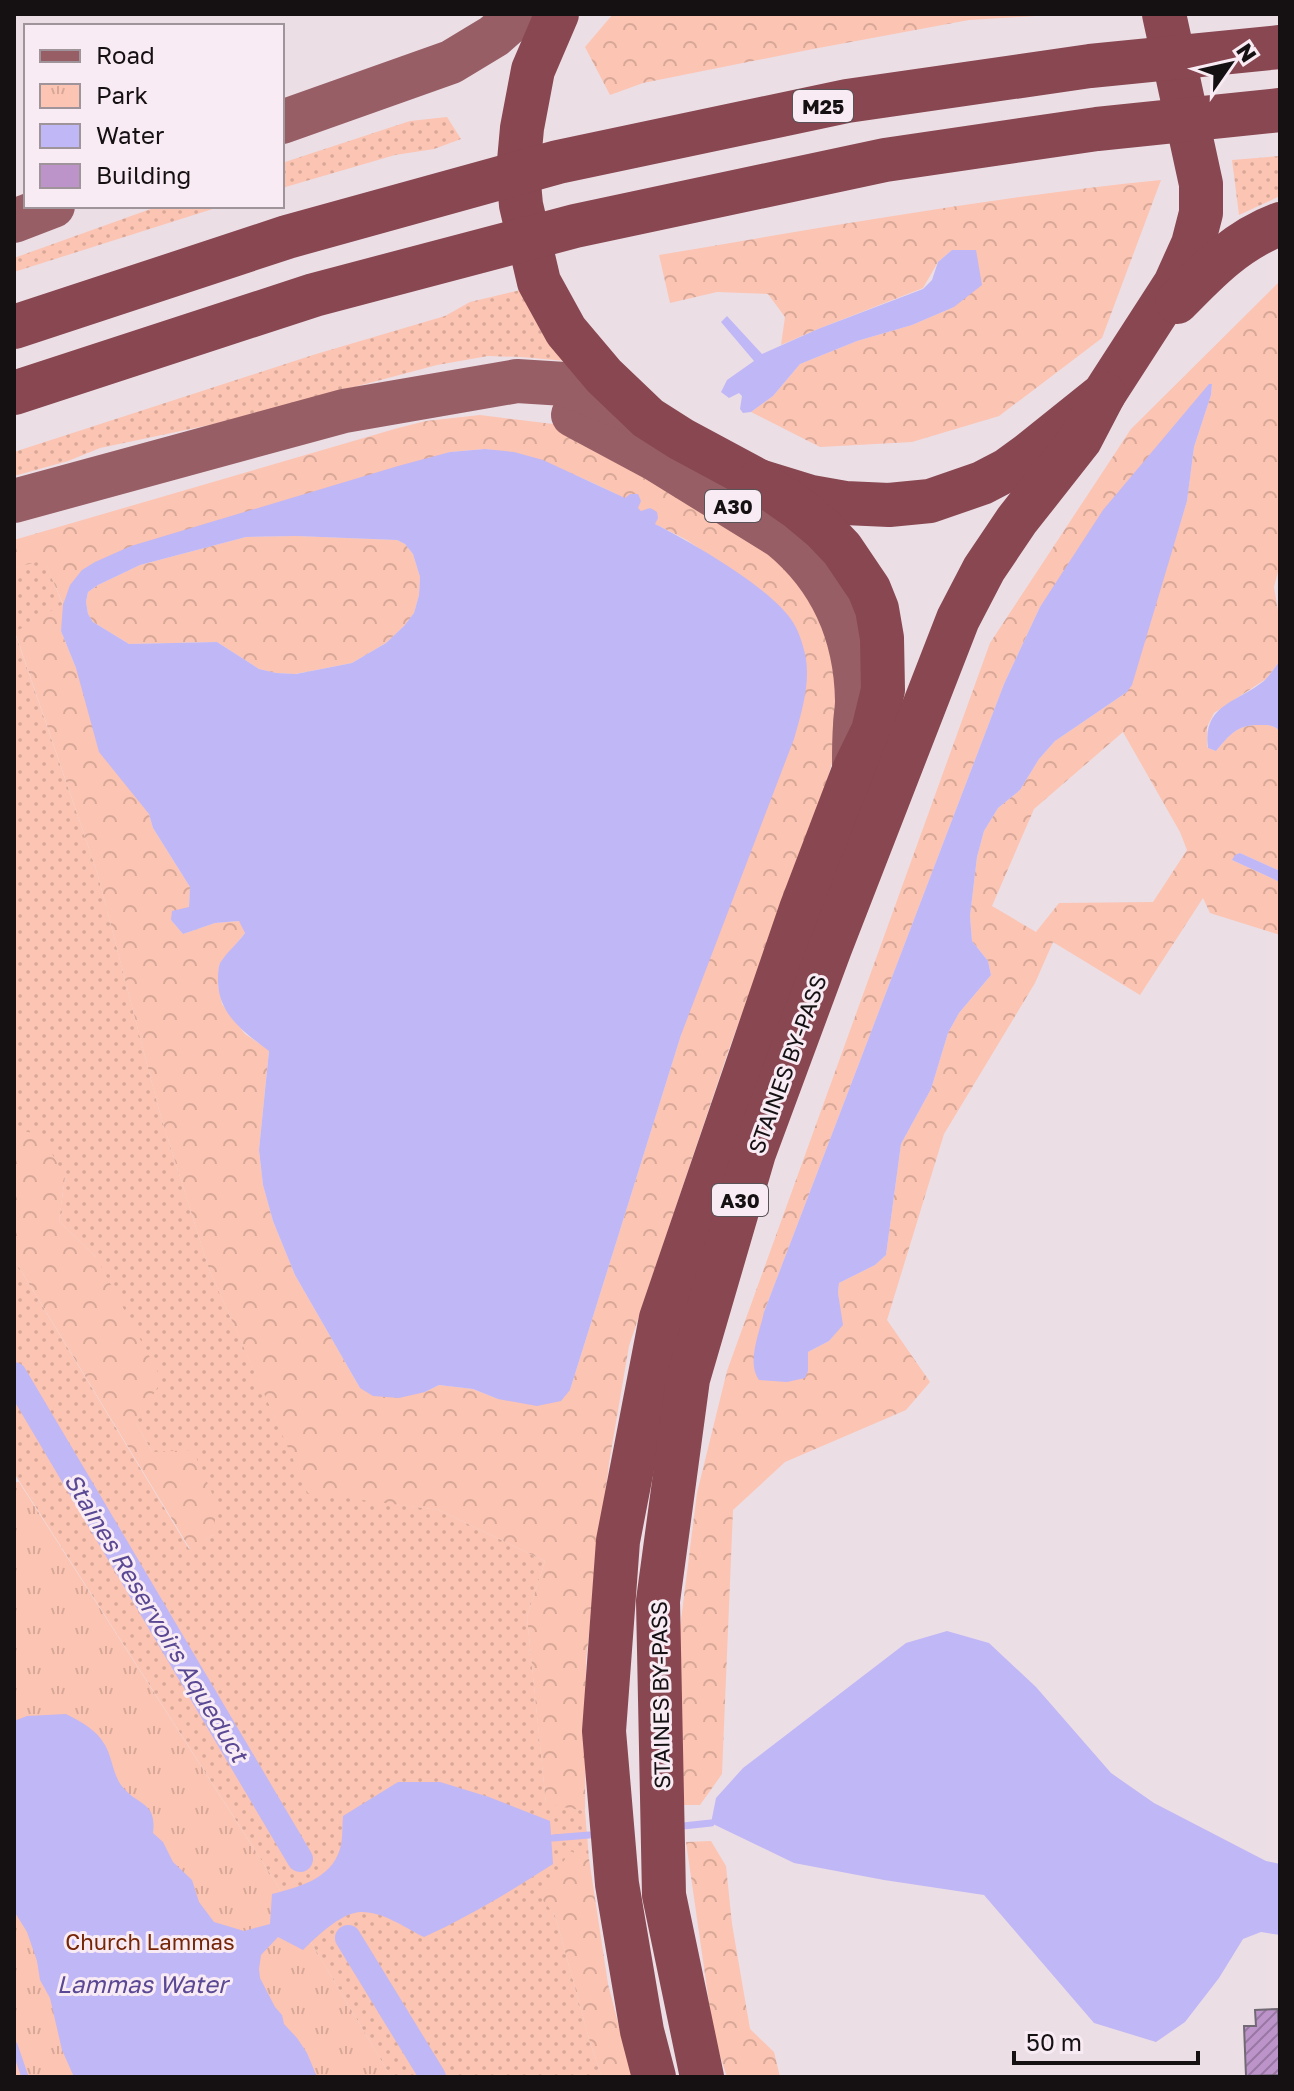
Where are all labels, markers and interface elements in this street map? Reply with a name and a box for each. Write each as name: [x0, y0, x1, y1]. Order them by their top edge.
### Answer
legend: [24, 24, 284, 208]
north arrow: [1190, 24, 1270, 104]
text: N: [1231, 38, 1263, 67]
text: Road: [96, 40, 155, 69]
text: Park: [96, 80, 148, 109]
road number: M25: [793, 90, 853, 122]
text: Water: [96, 120, 164, 149]
text: Building: [96, 160, 191, 189]
road number: A30: [705, 490, 761, 522]
street label: STAINES BY-PASS: [742, 971, 832, 1157]
road number: A30: [712, 1184, 768, 1216]
water label: Staines Reservoirs Aqueduct: [59, 1467, 256, 1769]
street label: STAINES BY-PASS: [645, 1601, 675, 1789]
park label: Church Lammas: [65, 1928, 235, 1955]
water label: Lammas Water: [57, 1969, 231, 1998]
scale bar: [1014, 2015, 1198, 2065]
text: 50 m: [1026, 2027, 1082, 2056]

